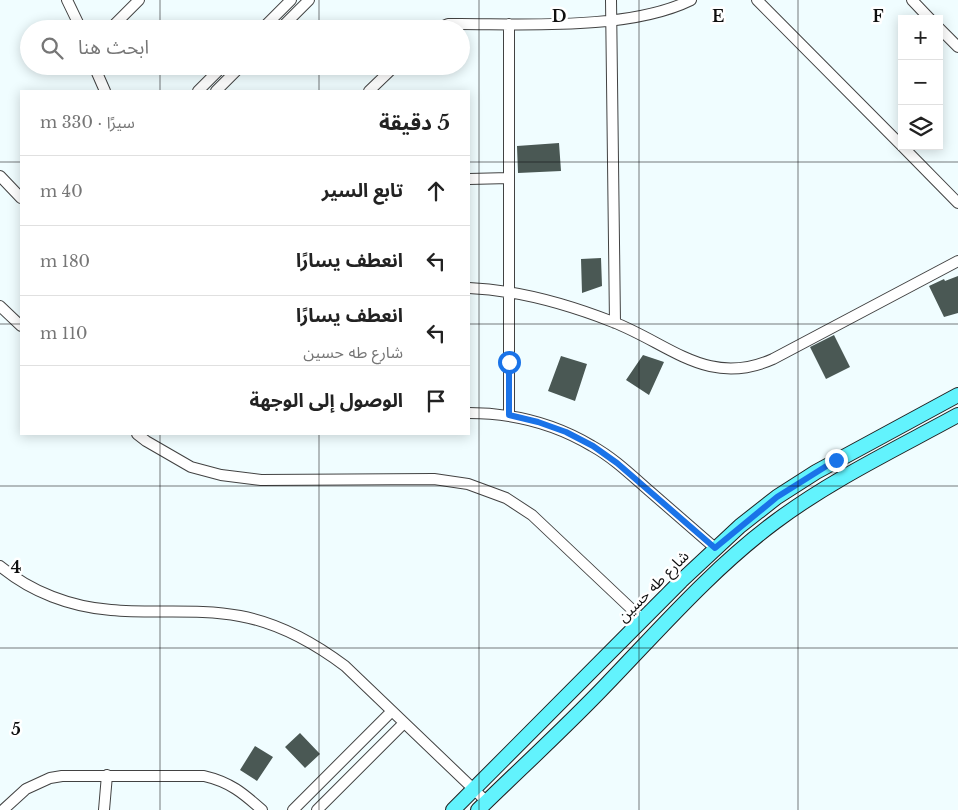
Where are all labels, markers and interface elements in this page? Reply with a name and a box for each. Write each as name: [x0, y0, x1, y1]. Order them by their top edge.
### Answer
text: D: [552, 6, 566, 26]
text: E: [712, 6, 724, 26]
text: F: [872, 6, 884, 26]
map controls: [898, 15, 943, 150]
button: +: [898, 15, 943, 60]
search box: [20, 20, 470, 75]
icon: search: [38, 34, 66, 62]
text: ابحث هنا: [78, 36, 149, 59]
button: −: [898, 60, 943, 105]
button: layers: [898, 105, 943, 150]
text: 5 دقيقة: [379, 110, 450, 136]
text: سيرًا · 330 m: [40, 112, 135, 132]
icon: ahead: [422, 177, 450, 205]
text: تابع السير: [322, 179, 403, 202]
text: 40 m: [40, 181, 83, 201]
icon: left: [422, 247, 450, 275]
text: انعطف يسارًا: [296, 249, 403, 272]
text: 180 m: [40, 251, 90, 271]
text: انعطف يسارًا: [296, 304, 403, 327]
icon: left: [422, 319, 450, 347]
text: 110 m: [40, 323, 87, 343]
text: شارع طه حسين: [303, 342, 403, 362]
route start: [498, 351, 521, 374]
icon: arrive: [422, 387, 450, 415]
text: الوصول إلى الوجهة: [249, 389, 403, 412]
route end: [825, 449, 848, 472]
street label: شارع طه حسين: [613, 546, 695, 628]
text: 4: [11, 557, 21, 577]
text: 5: [11, 719, 21, 739]

